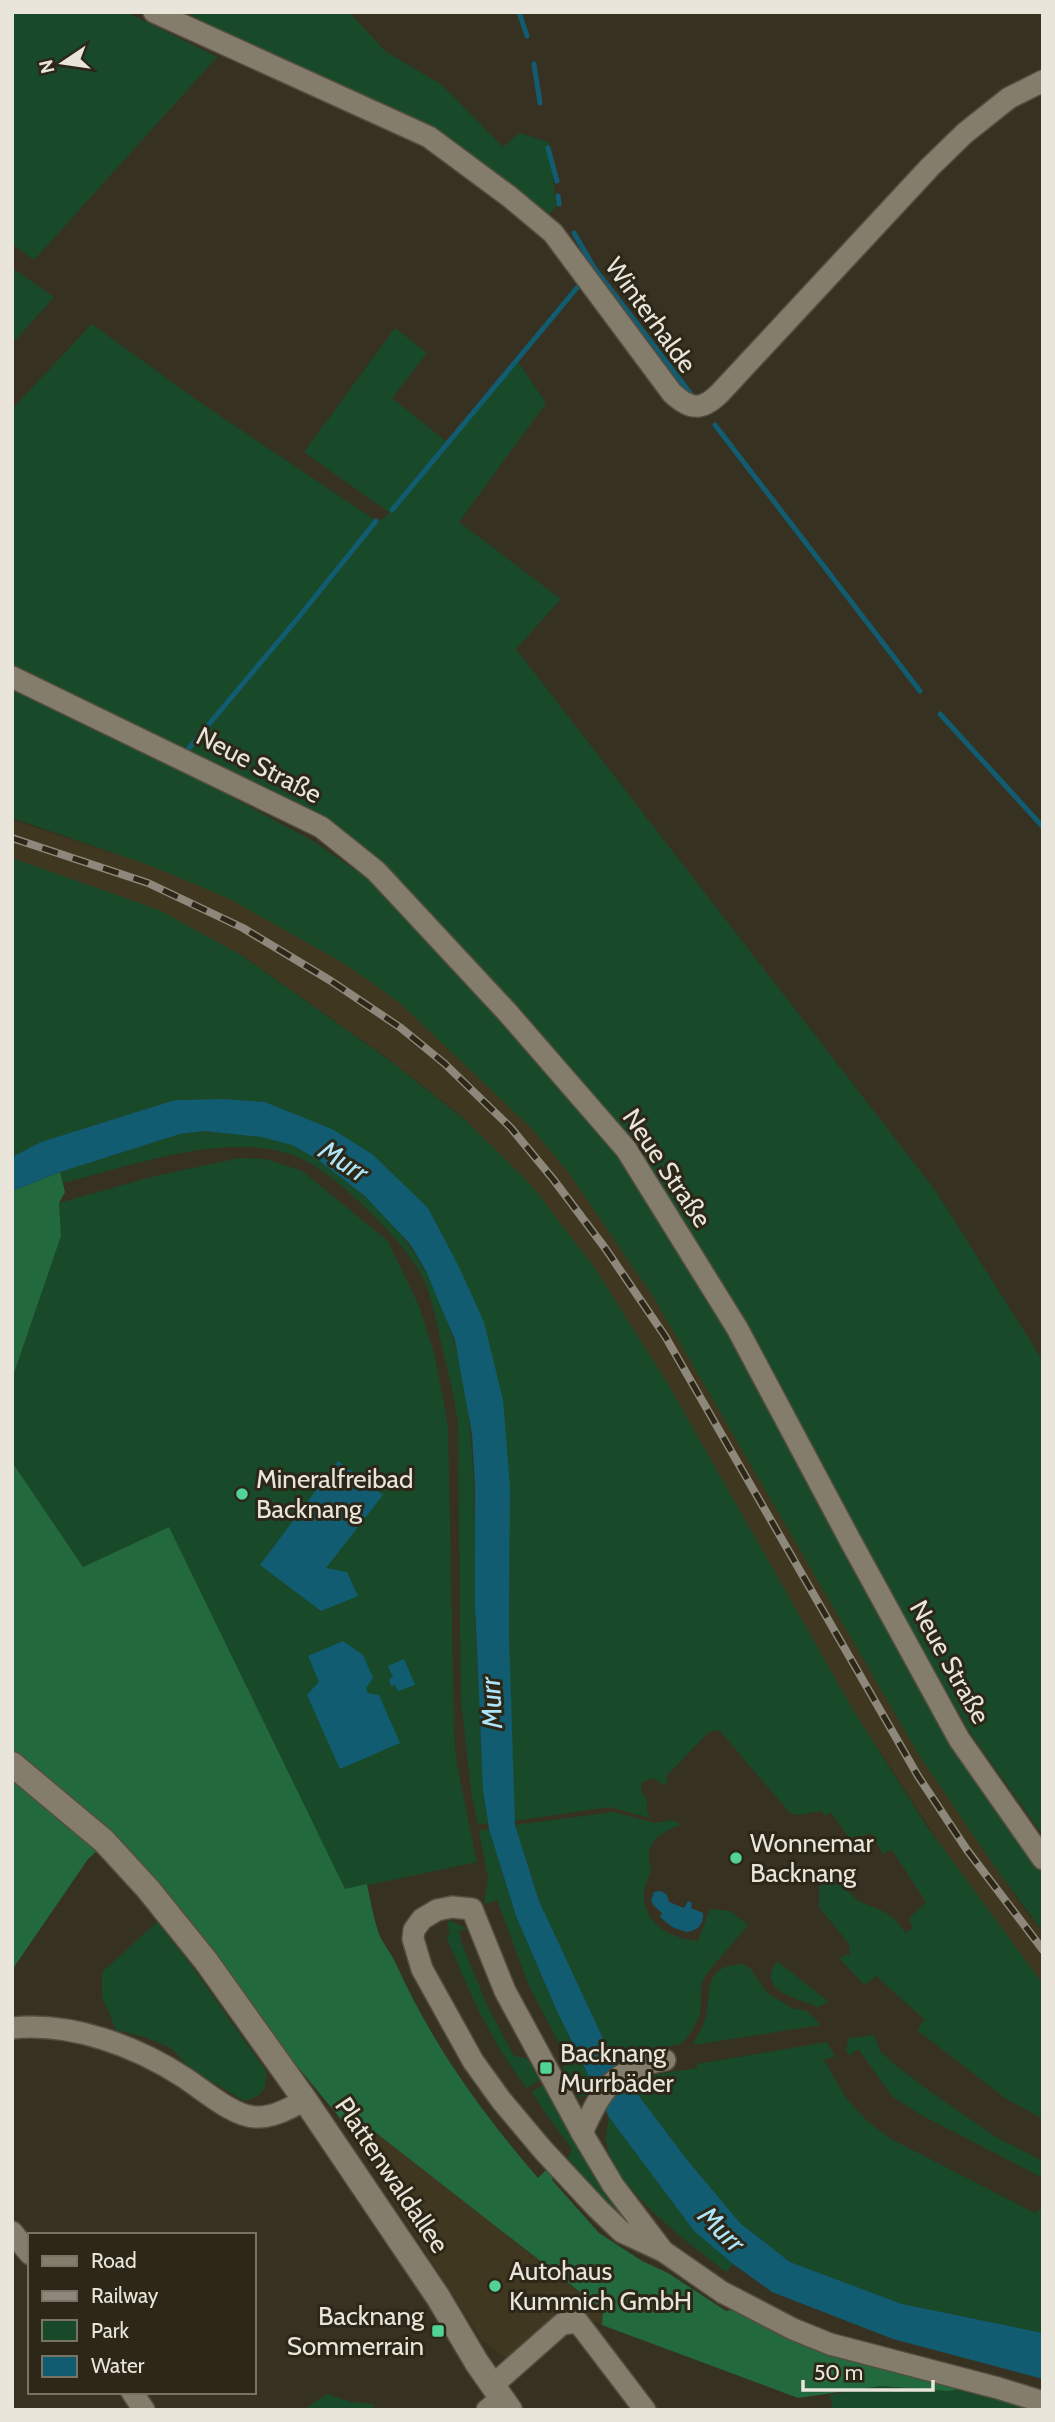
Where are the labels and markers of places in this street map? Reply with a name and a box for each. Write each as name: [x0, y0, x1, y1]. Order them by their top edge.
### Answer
place label: Mineralfreibad Backnang: [256, 1463, 414, 1525]
marker: Mineralfreibad Backnang: [234, 1486, 250, 1502]
place label: Wonnemar Backnang: [750, 1827, 875, 1889]
marker: Wonnemar Backnang: [728, 1850, 744, 1866]
place label: Backnang Murrbäder: [560, 2037, 675, 2099]
marker: Backnang Murrbäder: [538, 2060, 554, 2076]
place label: Autohaus Kummich GmbH: [509, 2255, 692, 2317]
marker: Autohaus Kummich GmbH: [487, 2278, 503, 2294]
place label: Backnang Sommerrain: [287, 2300, 425, 2362]
marker: Backnang Sommerrain: [430, 2323, 446, 2339]

